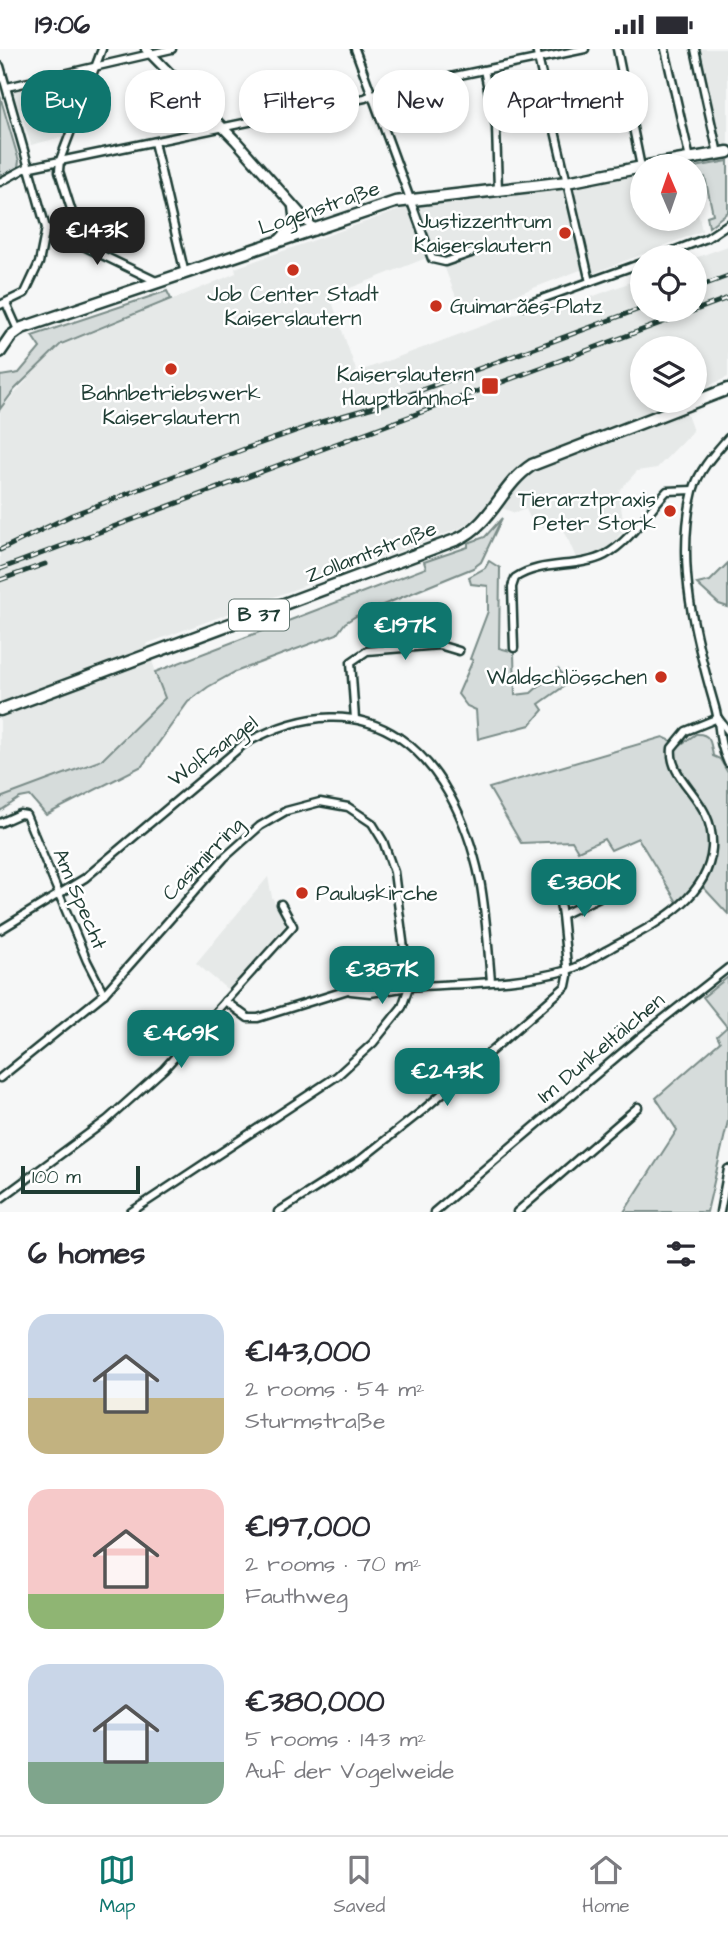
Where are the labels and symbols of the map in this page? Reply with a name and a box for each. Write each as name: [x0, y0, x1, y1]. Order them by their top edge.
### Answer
north arrow: [630, 154, 707, 231]
street label: Logenstraße: [254, 174, 384, 244]
pin: €143K: [48, 207, 146, 267]
place label: Justizzentrum Kaiserslautern: [414, 207, 552, 260]
marker: Justizzentrum Kaiserslautern: [557, 225, 573, 241]
marker: Job Center Stadt Kaiserslautern: [285, 262, 301, 278]
place label: Job Center Stadt Kaiserslautern: [207, 280, 379, 333]
place label: Guimarães-Platz: [450, 292, 603, 321]
marker: Guimarães-Platz: [428, 298, 444, 314]
place label: Kaiserslautern Hauptbahnhof: [337, 360, 475, 414]
marker: Bahnbetriebswerk Kaiserslautern: [163, 361, 179, 377]
marker: Kaiserslautern Hauptbahnhof: [480, 376, 500, 396]
place label: Bahnbetriebswerk Kaiserslautern: [81, 379, 261, 432]
place label: Tierarztpraxis Peter Stork: [518, 485, 656, 538]
marker: Tierarztpraxis Peter Stork: [662, 503, 678, 519]
street label: Zollamtstraße: [301, 514, 441, 590]
road number: B 37: [229, 600, 289, 631]
pin: €197K: [356, 603, 454, 662]
place label: Waldschlösschen: [487, 663, 647, 692]
marker: Waldschlösschen: [653, 669, 669, 685]
street label: Wolfsangel: [162, 709, 265, 795]
street label: Casimirring: [156, 811, 252, 909]
street label: Am Specht: [45, 844, 114, 955]
pin: €380K: [535, 859, 633, 919]
place label: Pauluskirche: [316, 879, 438, 908]
marker: Pauluskirche: [294, 885, 310, 901]
pin: €387K: [333, 947, 431, 1006]
street label: Im Dunkeltälchen: [531, 986, 671, 1110]
pin: €469K: [132, 1011, 230, 1070]
pin: €243K: [398, 1049, 496, 1108]
scale bar: [21, 1163, 140, 1195]

